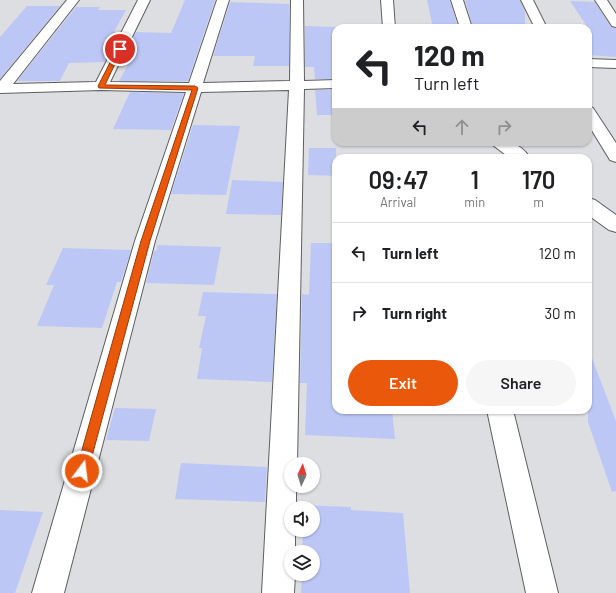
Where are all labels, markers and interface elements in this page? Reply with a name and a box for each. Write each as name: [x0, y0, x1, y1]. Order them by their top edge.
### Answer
pin: [103, 32, 137, 66]
icon: arrive: [109, 38, 131, 60]
text: 120 m: [414, 38, 485, 72]
icon: left: [348, 40, 400, 92]
text: Turn left: [414, 72, 480, 94]
icon: left: [409, 116, 431, 138]
icon: ahead: [451, 116, 473, 138]
icon: right: [493, 116, 515, 138]
text: 09:47: [368, 165, 428, 194]
text: 1: [470, 165, 479, 194]
text: 170: [522, 165, 556, 194]
text: Arrival: [380, 194, 416, 210]
text: min: [464, 194, 485, 210]
text: m: [533, 194, 544, 210]
icon: left: [348, 242, 370, 264]
text: Turn left: [382, 244, 438, 262]
text: 120 m: [539, 244, 576, 262]
icon: right: [348, 302, 370, 324]
text: Turn right: [382, 304, 447, 322]
text: 30 m: [544, 304, 576, 322]
button: Exit: [348, 360, 458, 406]
button: Share: [466, 360, 576, 406]
position arrow: [61, 450, 103, 492]
north arrow: [284, 457, 320, 493]
map controls: [284, 457, 320, 581]
button: sound: [284, 501, 320, 537]
button: layers: [284, 545, 320, 581]

